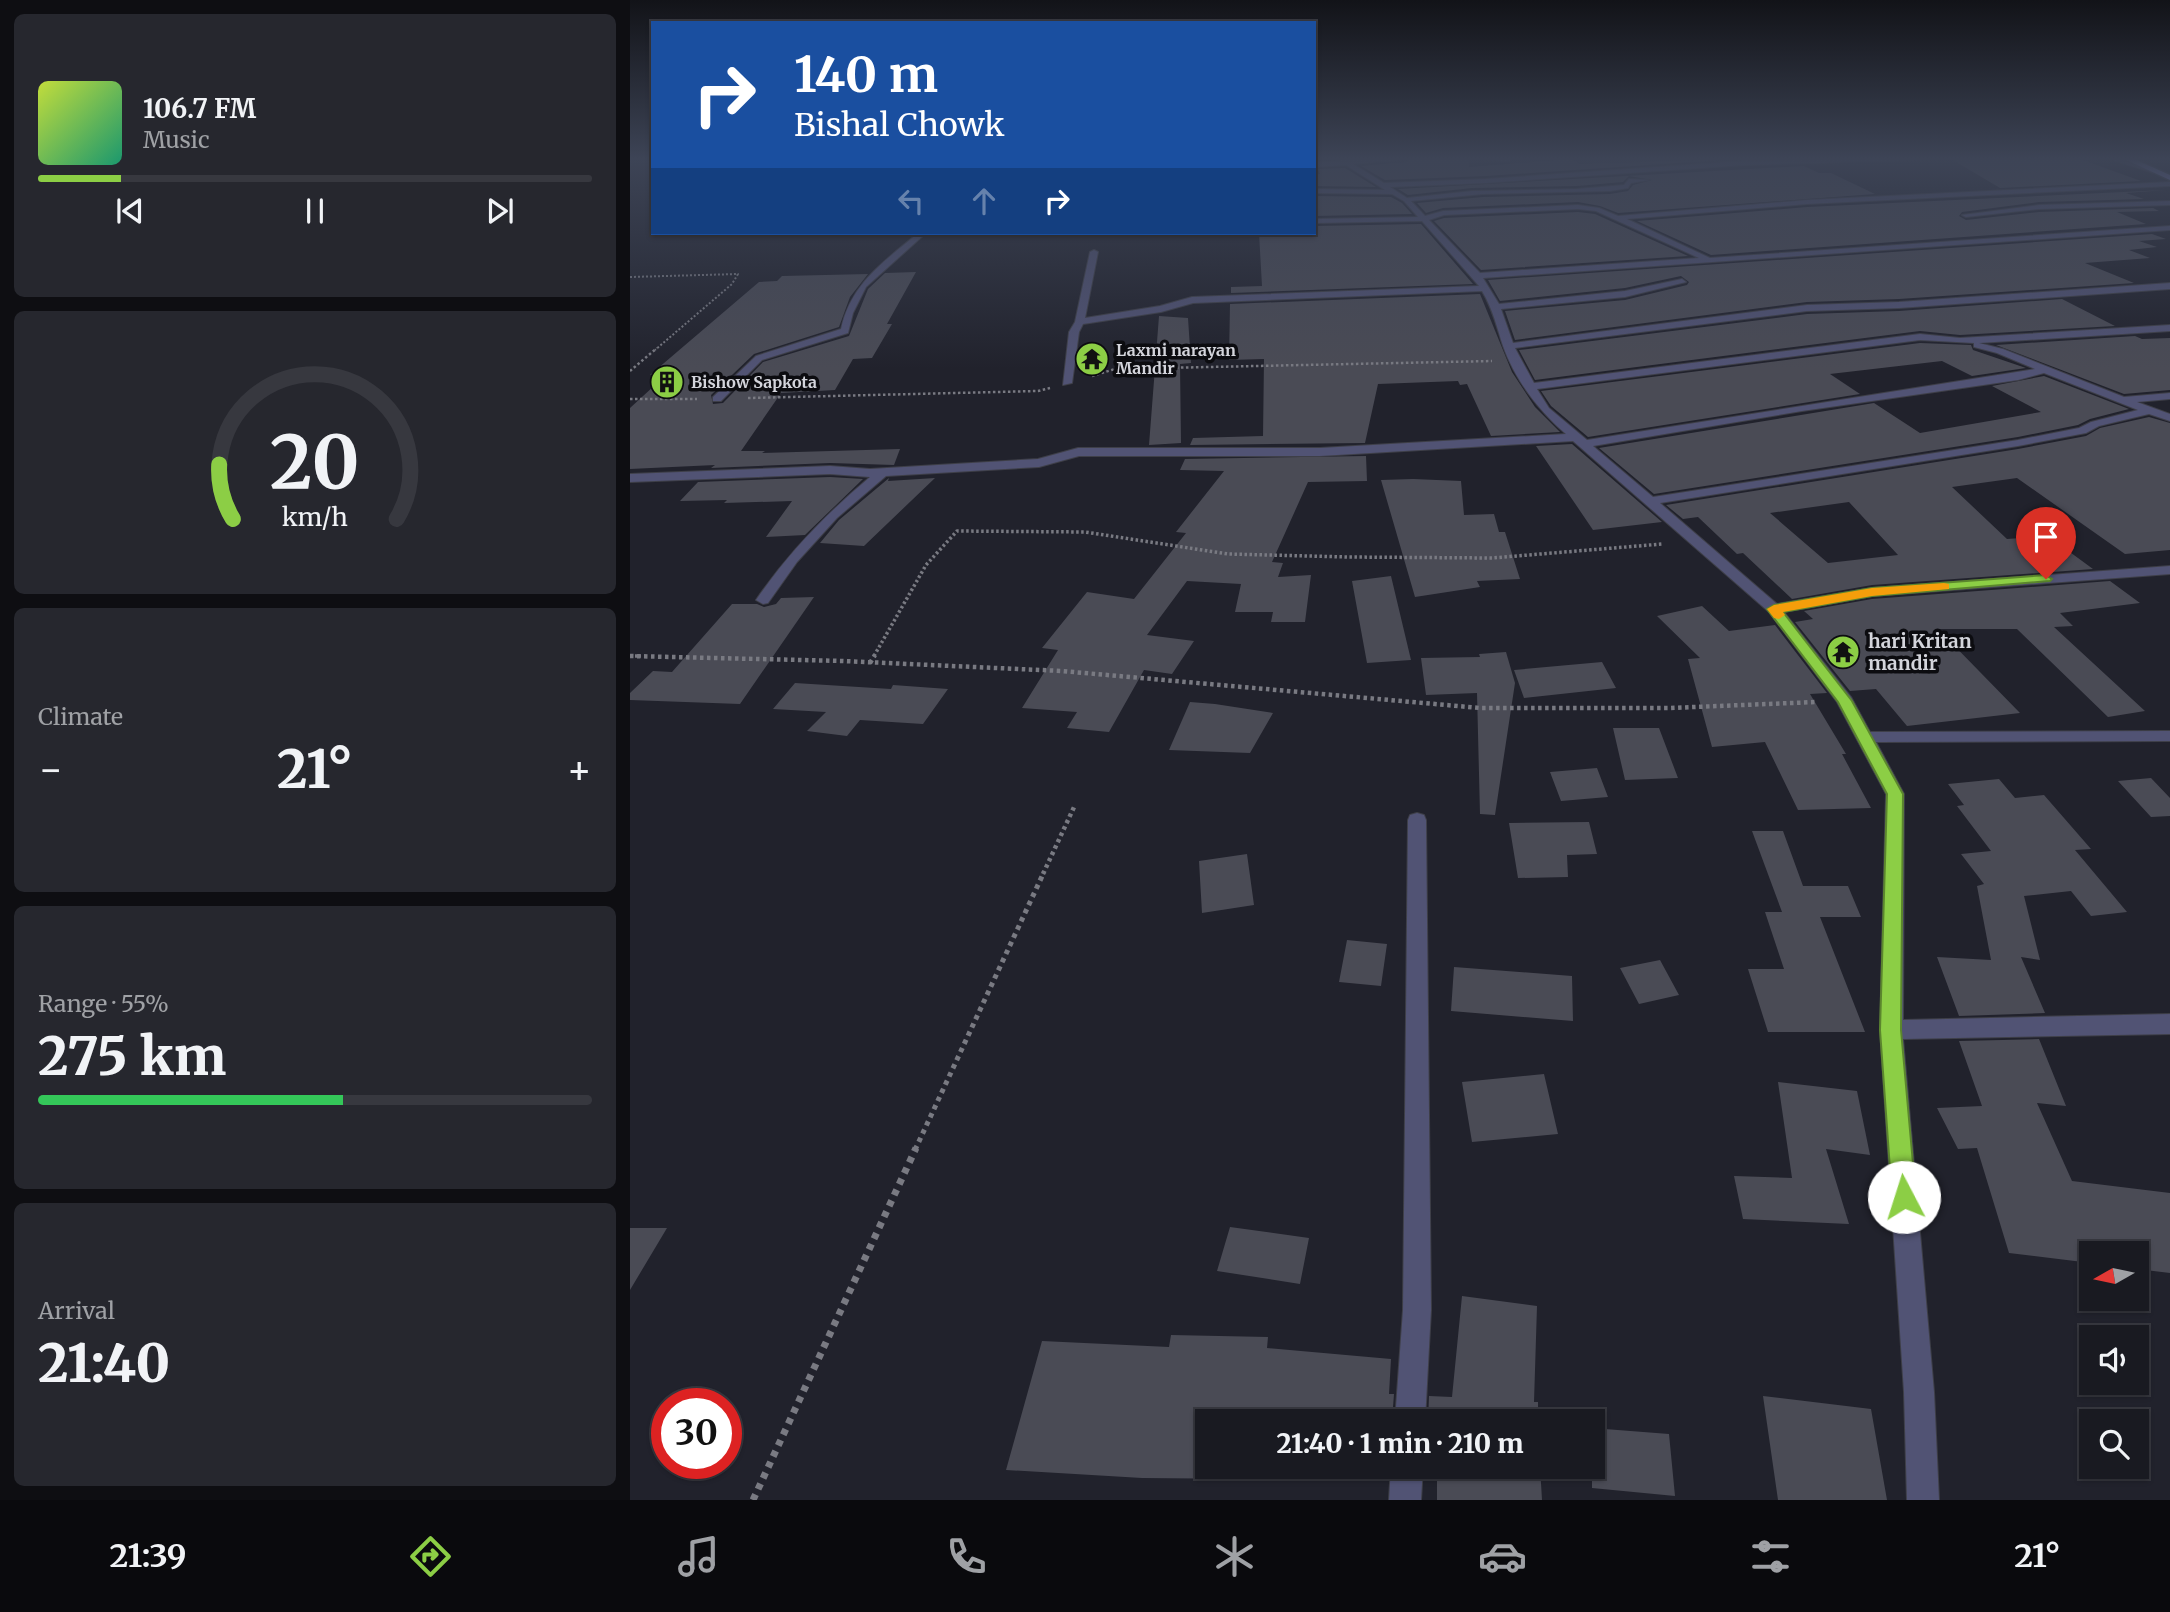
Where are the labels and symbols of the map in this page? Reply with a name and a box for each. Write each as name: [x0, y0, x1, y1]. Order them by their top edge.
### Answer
temple icon: Laxmi narayan Mandir: [1073, 340, 1111, 378]
place label: Laxmi narayan Mandir: [1116, 340, 1236, 378]
building icon: Bishow Sapkota: [648, 363, 686, 401]
place label: Bishow Sapkota: [691, 372, 817, 392]
pin: [2016, 507, 2076, 579]
place label: hari Kritan mandir: [1868, 629, 1972, 675]
temple icon: hari Kritan mandir: [1824, 633, 1862, 671]
position arrow: [1867, 1160, 1941, 1234]
north arrow: [2079, 1241, 2149, 1311]
speed limit sign: 30: [651, 1388, 742, 1479]

